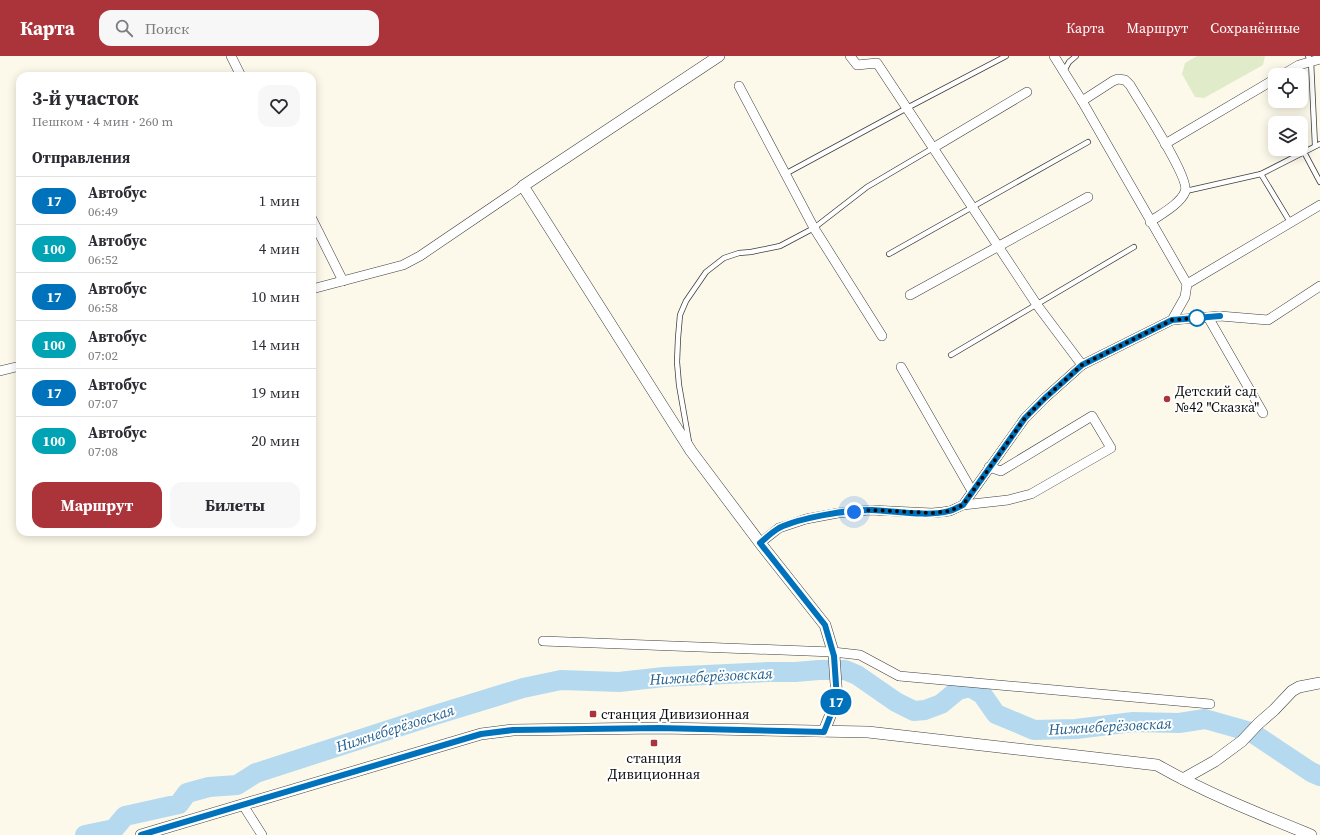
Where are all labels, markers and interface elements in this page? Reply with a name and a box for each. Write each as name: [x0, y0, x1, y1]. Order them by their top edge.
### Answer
search box: [99, 10, 379, 46]
text: Карта: [20, 15, 75, 41]
icon: search: [113, 17, 135, 39]
text: Поиск: [145, 18, 189, 39]
text: Карта: [1066, 18, 1105, 38]
text: Маршрут: [1127, 18, 1188, 38]
text: Сохранённые: [1210, 18, 1300, 38]
map controls: [1268, 68, 1308, 156]
button: locate: [1268, 68, 1308, 108]
text: 3-й участок: [32, 85, 139, 111]
button: heart: [258, 85, 300, 127]
text: Пешком · 4 мин · 260 m: [32, 113, 173, 130]
button: layers: [1268, 116, 1308, 156]
text: Отправления: [32, 147, 130, 168]
text: Автобус: [88, 182, 147, 203]
text: 1 мин: [259, 190, 300, 211]
text: 17: [46, 191, 62, 211]
text: 06:49: [88, 203, 118, 220]
text: Автобус: [88, 230, 147, 251]
text: 4 мин: [259, 238, 300, 259]
text: 100: [43, 239, 65, 259]
text: 06:52: [88, 251, 118, 268]
text: Автобус: [88, 278, 147, 299]
text: 10 мин: [251, 286, 300, 307]
text: 17: [46, 287, 62, 307]
text: 06:58: [88, 299, 118, 316]
unlabelled marker: [1188, 309, 1206, 327]
text: Автобус: [88, 326, 147, 347]
text: 14 мин: [251, 334, 300, 355]
text: 100: [43, 335, 65, 355]
text: 07:02: [88, 347, 118, 364]
text: Автобус: [88, 374, 147, 395]
place label: Детский сад №42 "Сказка": [1175, 381, 1259, 417]
text: 19 мин: [251, 382, 300, 403]
text: 17: [46, 383, 62, 403]
marker: Детский сад №42 "Сказка": [1162, 394, 1172, 404]
text: 07:07: [88, 395, 118, 412]
text: Автобус: [88, 422, 147, 443]
text: 20 мин: [251, 430, 300, 451]
text: 100: [43, 431, 65, 451]
text: 07:08: [88, 443, 118, 460]
button: Маршрут: [32, 482, 162, 528]
button: Билеты: [170, 482, 300, 528]
your location: [844, 502, 864, 522]
water label: Нижнеберёзовская: [648, 662, 774, 690]
line badge: 17: [818, 689, 854, 715]
text: 17: [828, 692, 844, 712]
water label: Нижнеберёзовская: [332, 699, 457, 757]
place label: станция Дивизионная: [601, 704, 749, 724]
marker: станция Дивизионная: [588, 709, 598, 719]
water label: Нижнеберёзовская: [1047, 712, 1173, 740]
marker: станция Дивиционная: [649, 738, 659, 748]
place label: станция Дивиционная: [608, 748, 700, 784]

